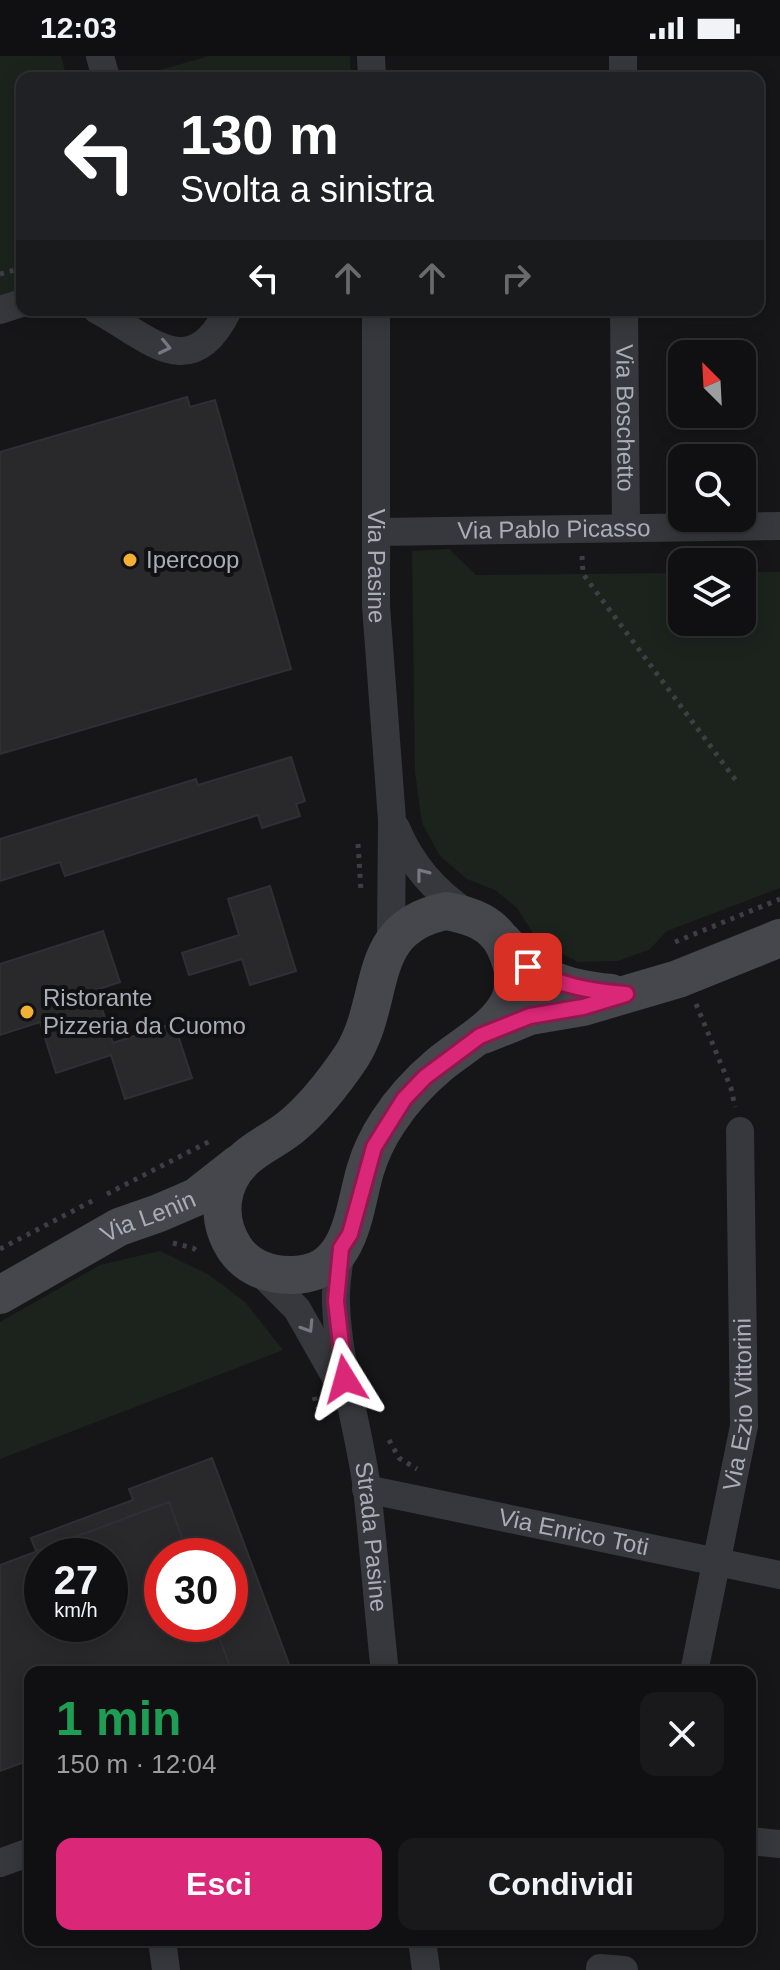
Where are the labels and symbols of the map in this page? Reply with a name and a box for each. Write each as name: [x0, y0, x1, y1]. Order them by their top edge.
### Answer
one-way arrow: [158, 338, 171, 355]
north arrow: [668, 340, 756, 428]
street label: Via Boschetto: [611, 344, 640, 492]
street label: Via Pasine: [363, 509, 391, 624]
street label: Via Pablo Picasso: [457, 514, 651, 544]
place label: Ipercoop: [146, 546, 239, 573]
marker: Ipercoop: [121, 551, 139, 569]
one-way arrow: [417, 868, 431, 883]
pin: [494, 933, 562, 1001]
place label: Ristorante Pizzeria da Cuomo: [43, 984, 246, 1039]
marker: Ristorante Pizzeria da Cuomo: [18, 1003, 36, 1021]
street label: Via Lenin: [96, 1185, 199, 1248]
one-way arrow: [299, 1318, 314, 1333]
street label: Via Ezio Vittorini: [717, 1318, 757, 1493]
position arrow: [303, 1337, 387, 1421]
street label: Strada Pasine: [350, 1460, 393, 1613]
street label: Via Enrico Toti: [496, 1503, 651, 1560]
speed limit sign: 30: [144, 1538, 248, 1642]

